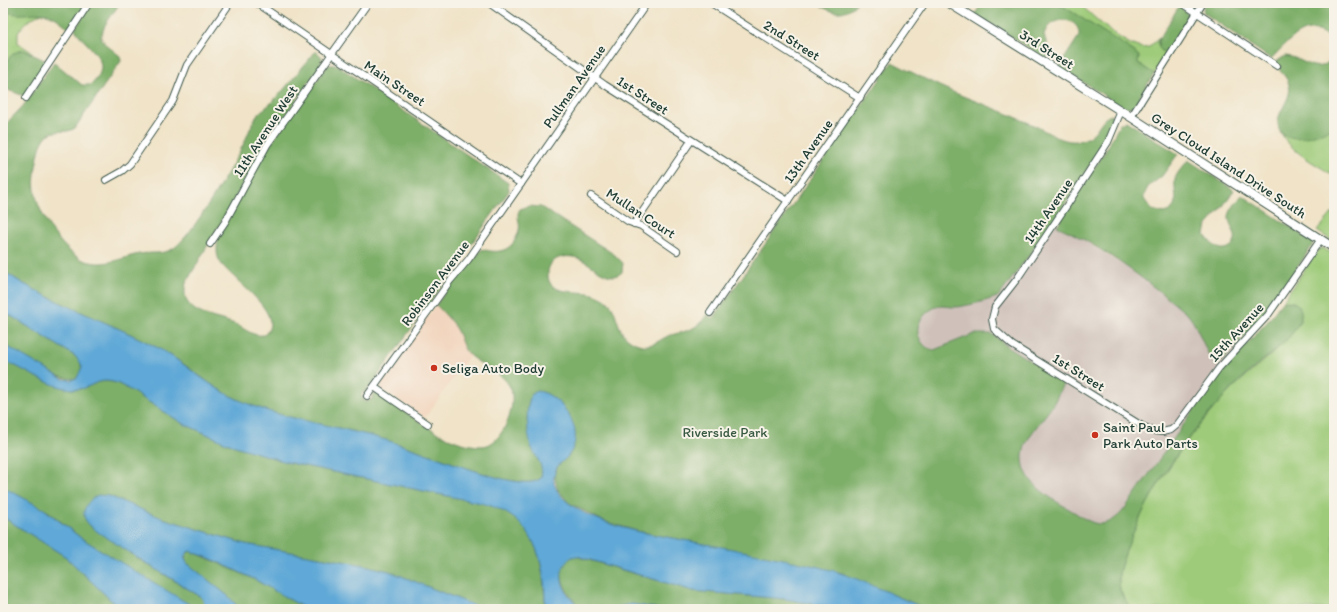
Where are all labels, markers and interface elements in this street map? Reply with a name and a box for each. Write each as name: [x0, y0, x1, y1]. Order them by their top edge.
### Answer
street label: 2nd Street: [760, 16, 823, 64]
street label: 3rd Street: [1016, 26, 1077, 73]
street label: Pullman Avenue: [539, 41, 610, 131]
street label: Main Street: [361, 57, 429, 110]
street label: 1st Street: [614, 72, 672, 118]
street label: 11th Avenue West: [229, 82, 301, 180]
street label: Grey Cloud Island Drive South: [1148, 109, 1310, 222]
street label: 13th Avenue: [780, 116, 837, 187]
street label: 14th Avenue: [1020, 175, 1077, 247]
street label: Mullan Court: [603, 185, 679, 242]
street label: Robinson Avenue: [398, 237, 473, 329]
street label: 15th Avenue: [1205, 299, 1268, 365]
street label: 1st Street: [1049, 350, 1108, 395]
place label: Seliga Auto Body: [442, 360, 545, 377]
marker: Seliga Auto Body: [429, 363, 439, 373]
place label: Saint Paul Park Auto Parts: [1103, 419, 1198, 452]
park label: Riverside Park: [682, 424, 768, 441]
marker: Saint Paul Park Auto Parts: [1090, 430, 1100, 440]

